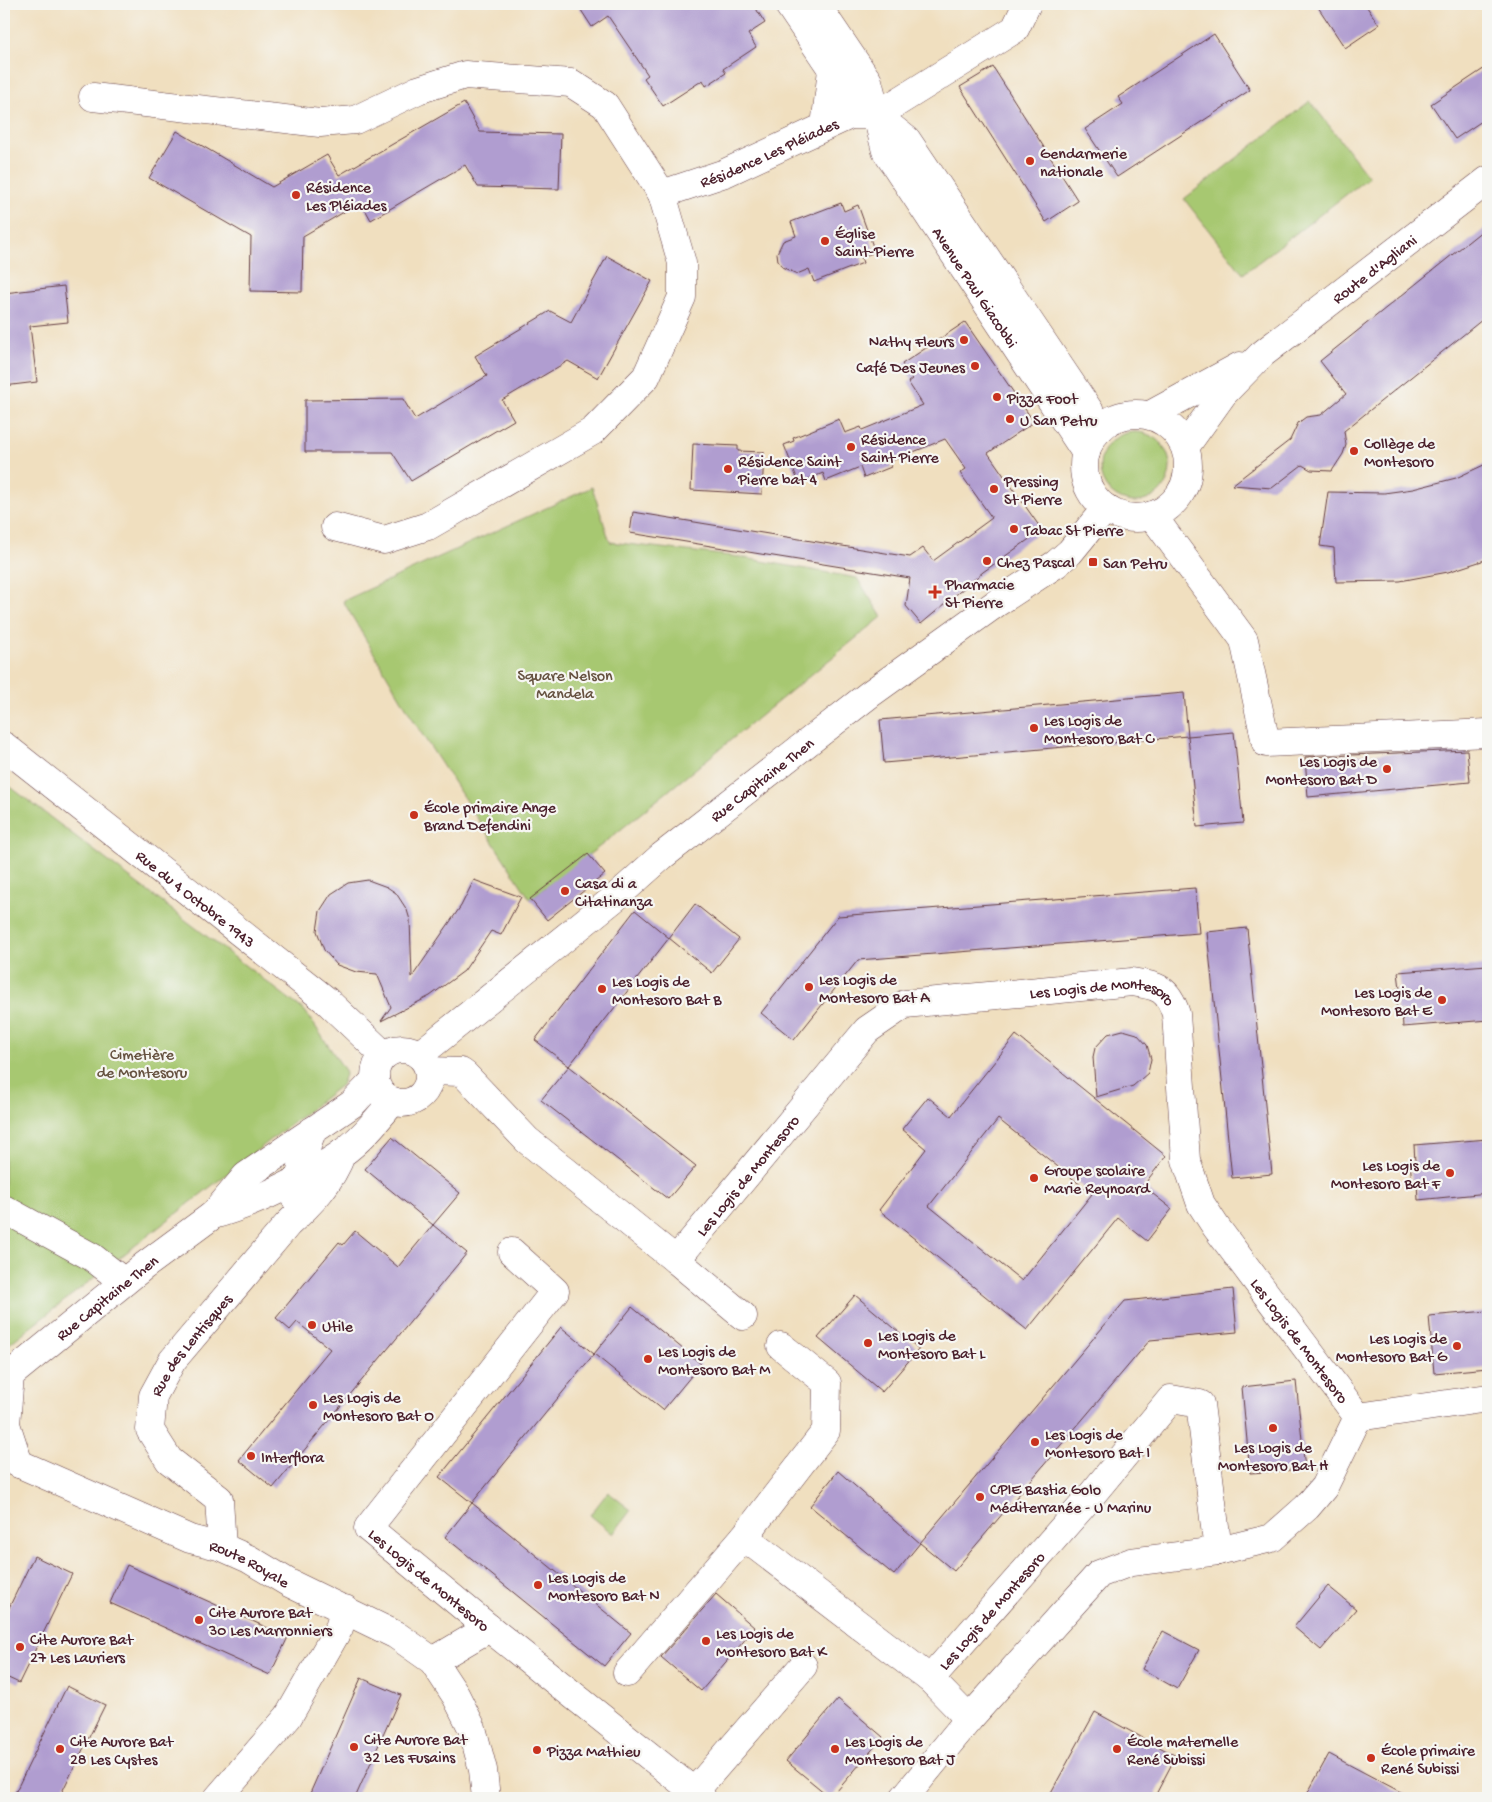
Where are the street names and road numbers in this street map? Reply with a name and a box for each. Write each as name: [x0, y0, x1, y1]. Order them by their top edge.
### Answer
street label: Résidence Les Pléiades: [698, 115, 843, 194]
street label: Avenue Paul Giacobbi: [926, 225, 1020, 353]
street label: Route d'Agliani: [1330, 232, 1422, 309]
street label: Rue Capitaine Then: [708, 735, 819, 828]
street label: Rue du 4 Octobre 1943: [131, 848, 258, 953]
street label: Les Logis de Montesoro: [1029, 976, 1178, 1010]
street label: Les Logis de Montesoro: [694, 1113, 805, 1241]
street label: Rue Capitaine Then: [54, 1252, 164, 1347]
street label: Les Logis de Montesoro: [1245, 1276, 1351, 1409]
street label: Rue des Lentisques: [149, 1291, 238, 1401]
street label: Les Logis de Montesoro: [363, 1526, 492, 1637]
street label: Route Royale: [207, 1538, 292, 1594]
street label: Les Logis de Montesoro: [936, 1549, 1051, 1675]

